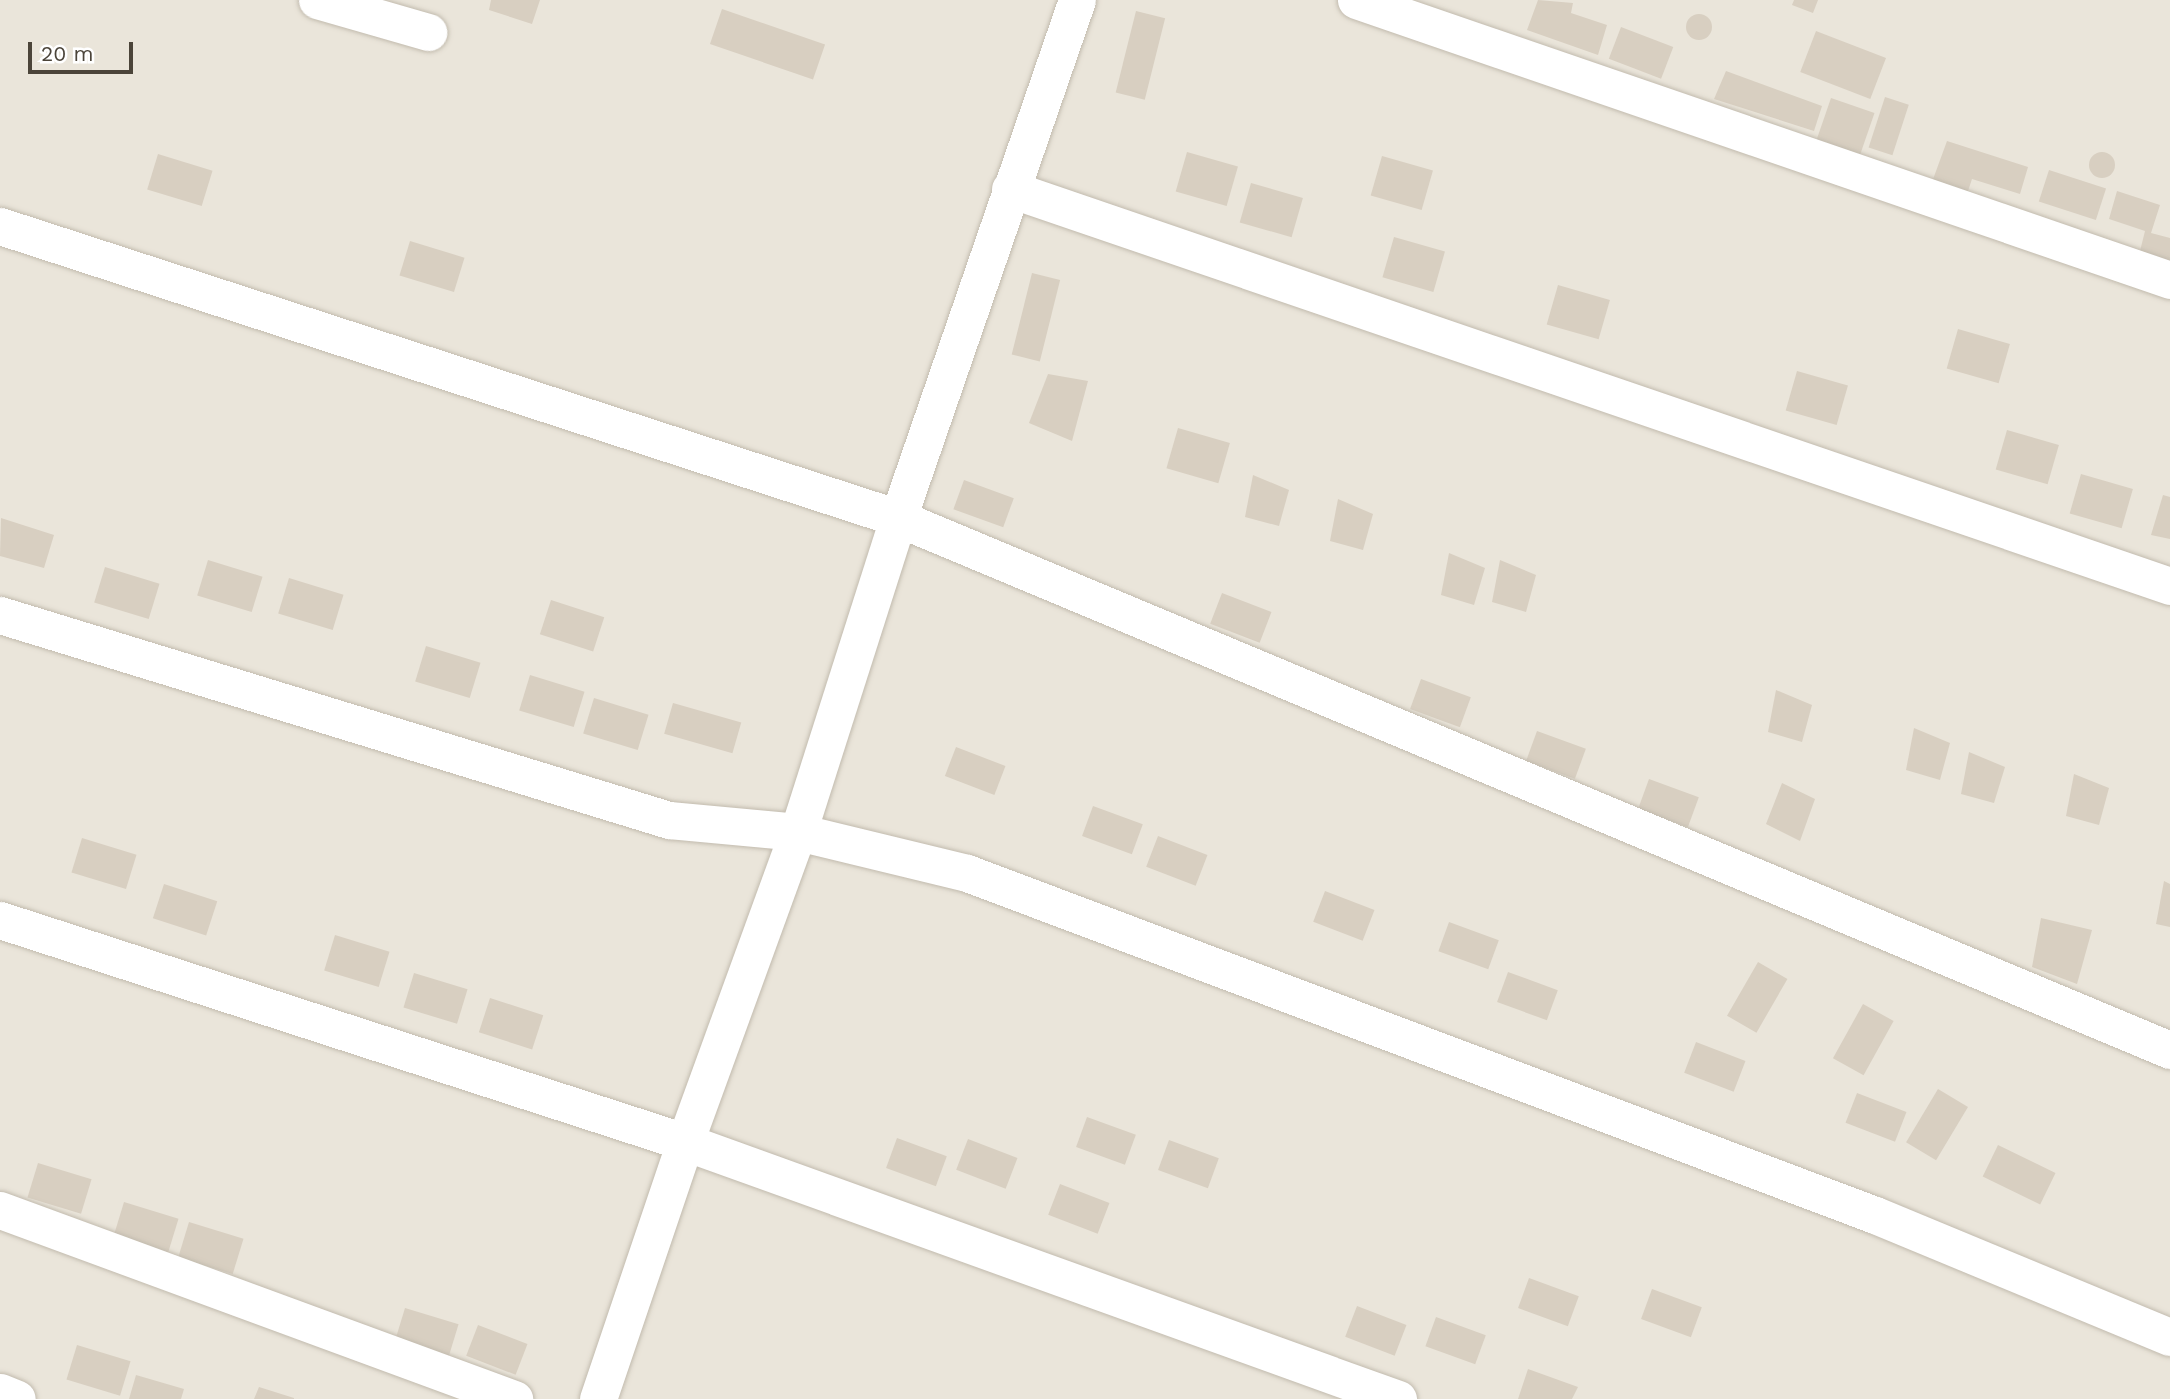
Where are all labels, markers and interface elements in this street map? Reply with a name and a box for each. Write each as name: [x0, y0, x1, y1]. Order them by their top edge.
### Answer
scale bar: [32, 28, 136, 72]
text: 20 m: [41, 41, 93, 66]

